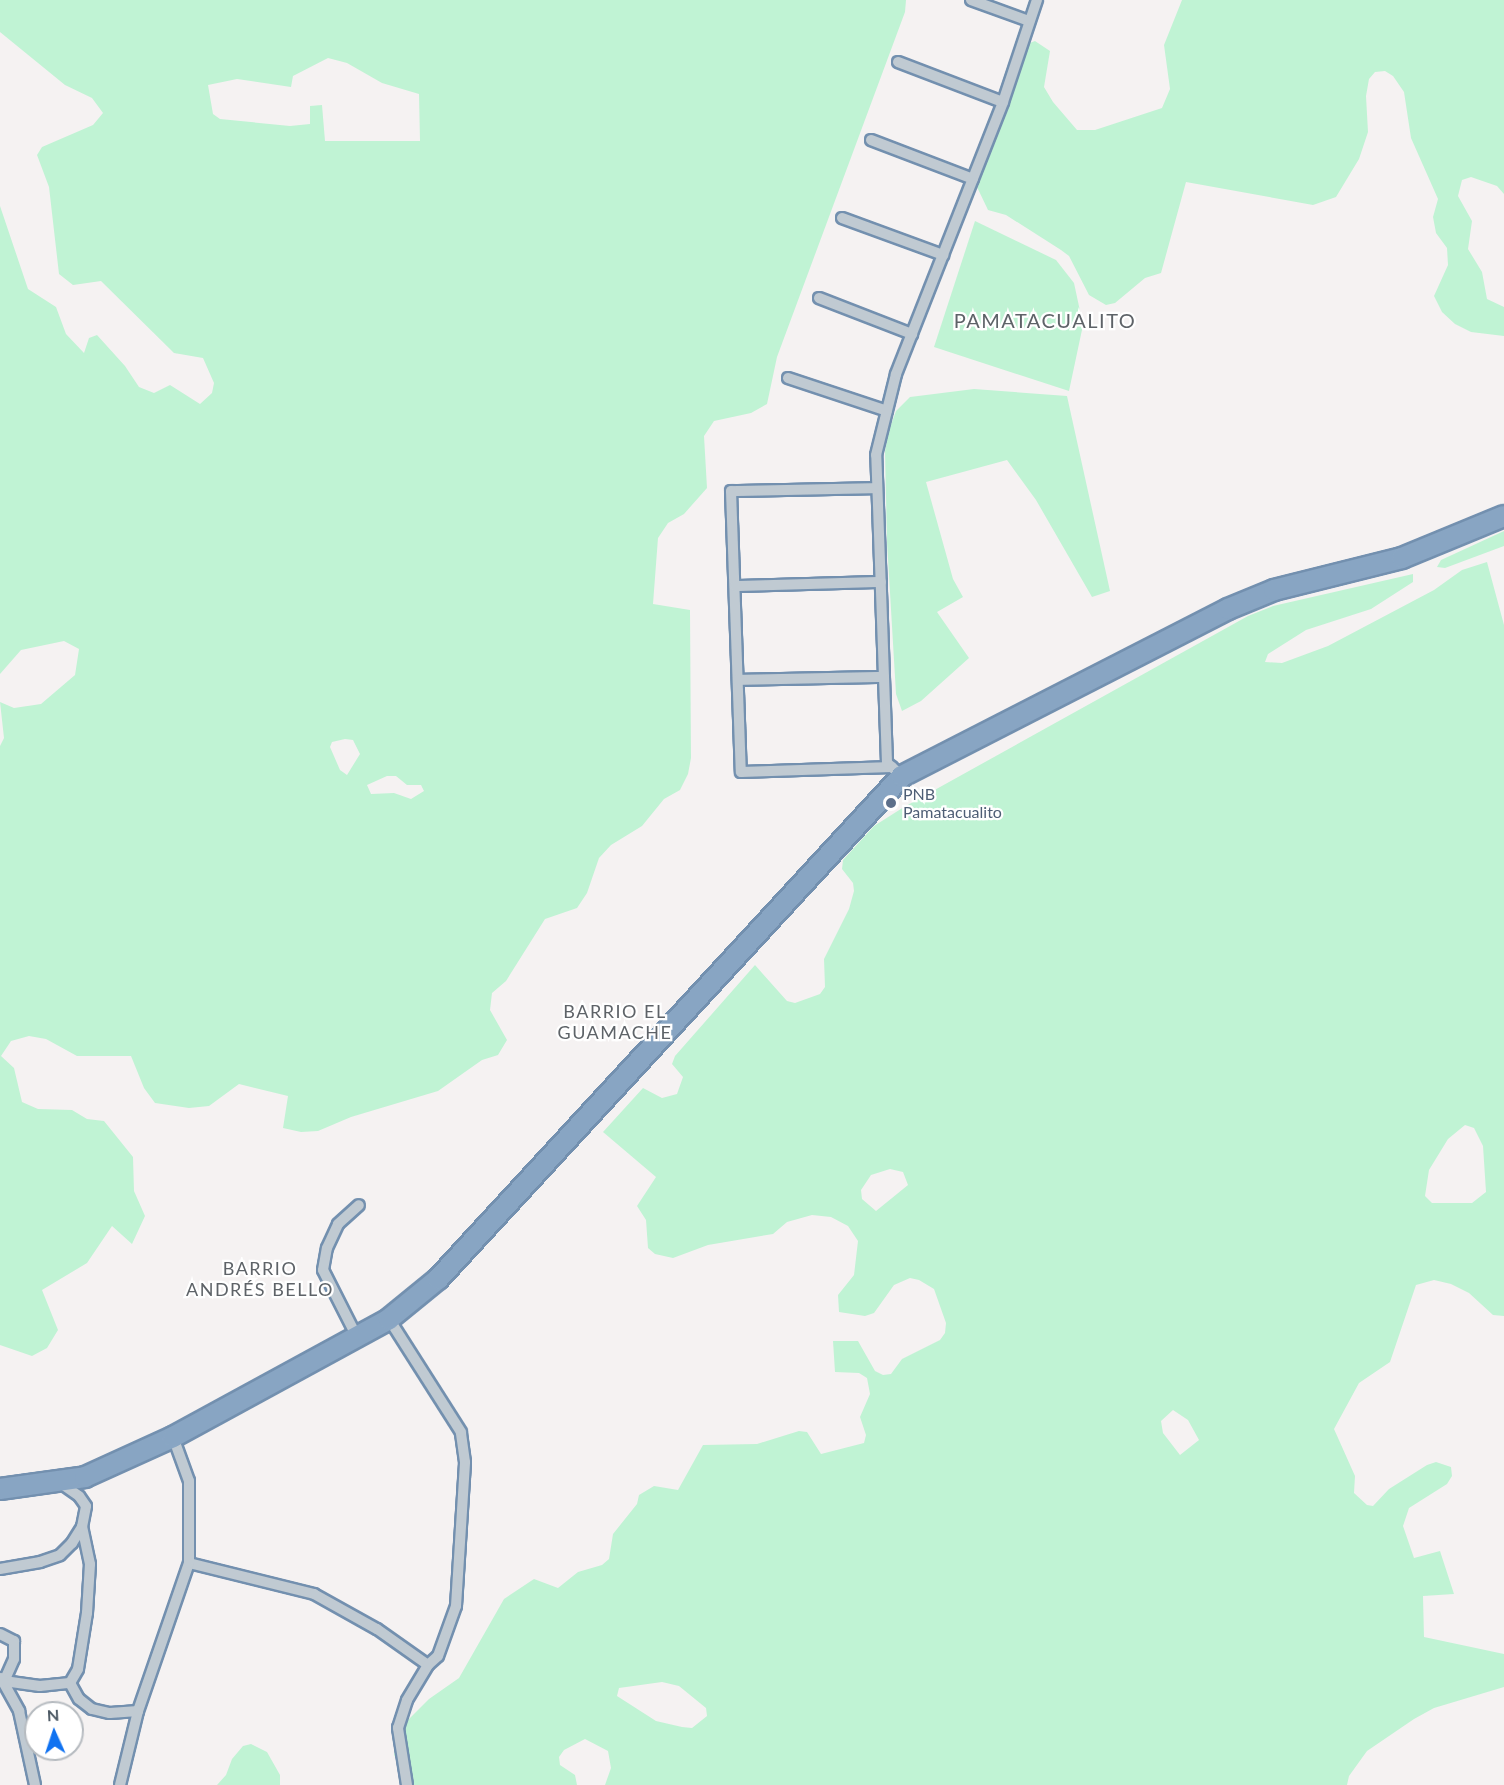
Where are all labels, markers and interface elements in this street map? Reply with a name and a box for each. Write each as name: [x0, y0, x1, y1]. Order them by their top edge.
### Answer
district label: PAMATACUALITO: [954, 308, 1136, 332]
place label: PNB Pamatacualito: [903, 784, 1002, 822]
marker: PNB Pamatacualito: [884, 796, 898, 810]
district label: BARRIO EL GUAMACHE: [557, 1001, 673, 1044]
district label: BARRIO ANDRÉS BELLO: [186, 1258, 334, 1300]
north arrow: [24, 1701, 84, 1761]
text: N: [46, 1705, 60, 1724]

